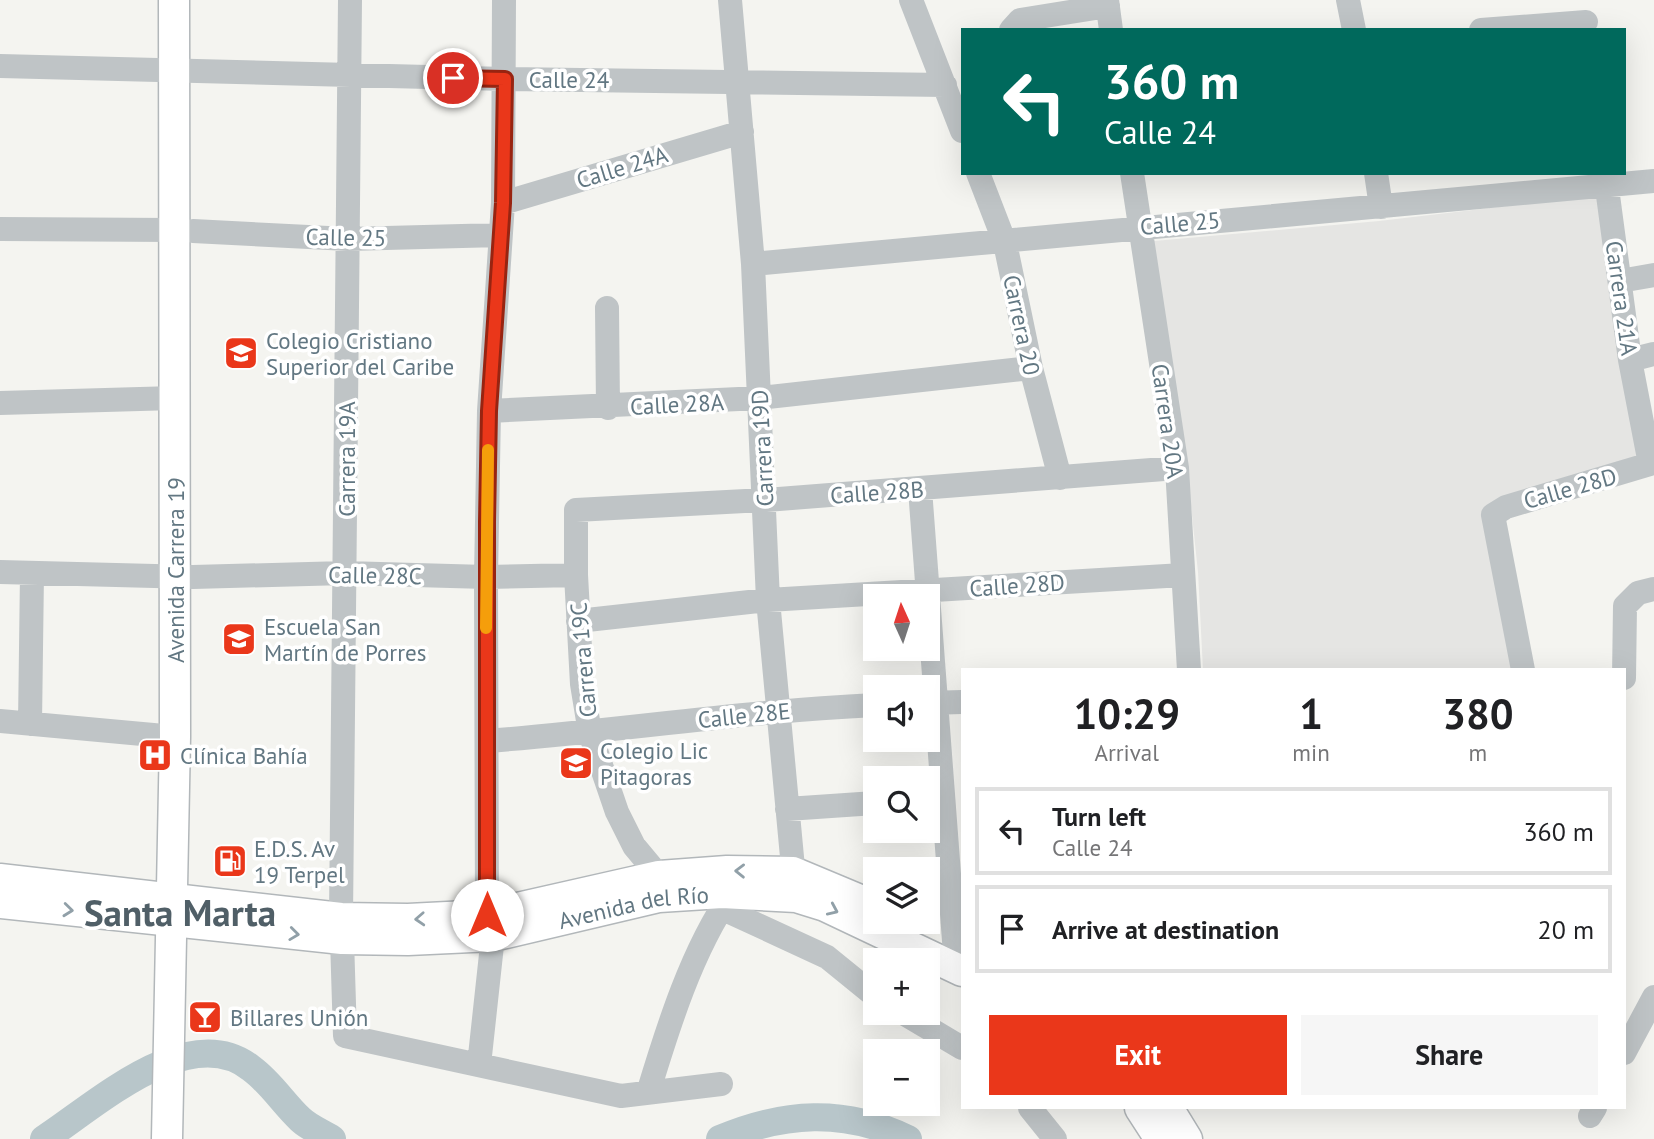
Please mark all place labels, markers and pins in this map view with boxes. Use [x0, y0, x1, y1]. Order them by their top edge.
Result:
pin [423, 48, 483, 108]
place label: Colegio Cristiano Superior del Caribe [266, 326, 454, 381]
school or university icon: Colegio Cristiano Superior del Caribe [222, 334, 260, 372]
place label: Escuela San Martín de Porres [264, 612, 426, 667]
school or university icon: Escuela San Martín de Porres [220, 620, 258, 658]
hospital icon: Clínica Bahía [136, 736, 174, 774]
place label: Colegio Lic Pitagoras [600, 736, 708, 791]
place label: Clínica Bahía [180, 741, 308, 770]
school or university icon: Colegio Lic Pitagoras [557, 744, 595, 782]
place label: E.D.S. Av 19 Terpel [254, 834, 345, 889]
fuel station icon: E.D.S. Av 19 Terpel [211, 842, 249, 880]
bar icon: Billares Unión [186, 998, 224, 1036]
place label: Billares Unión [230, 1003, 368, 1032]

